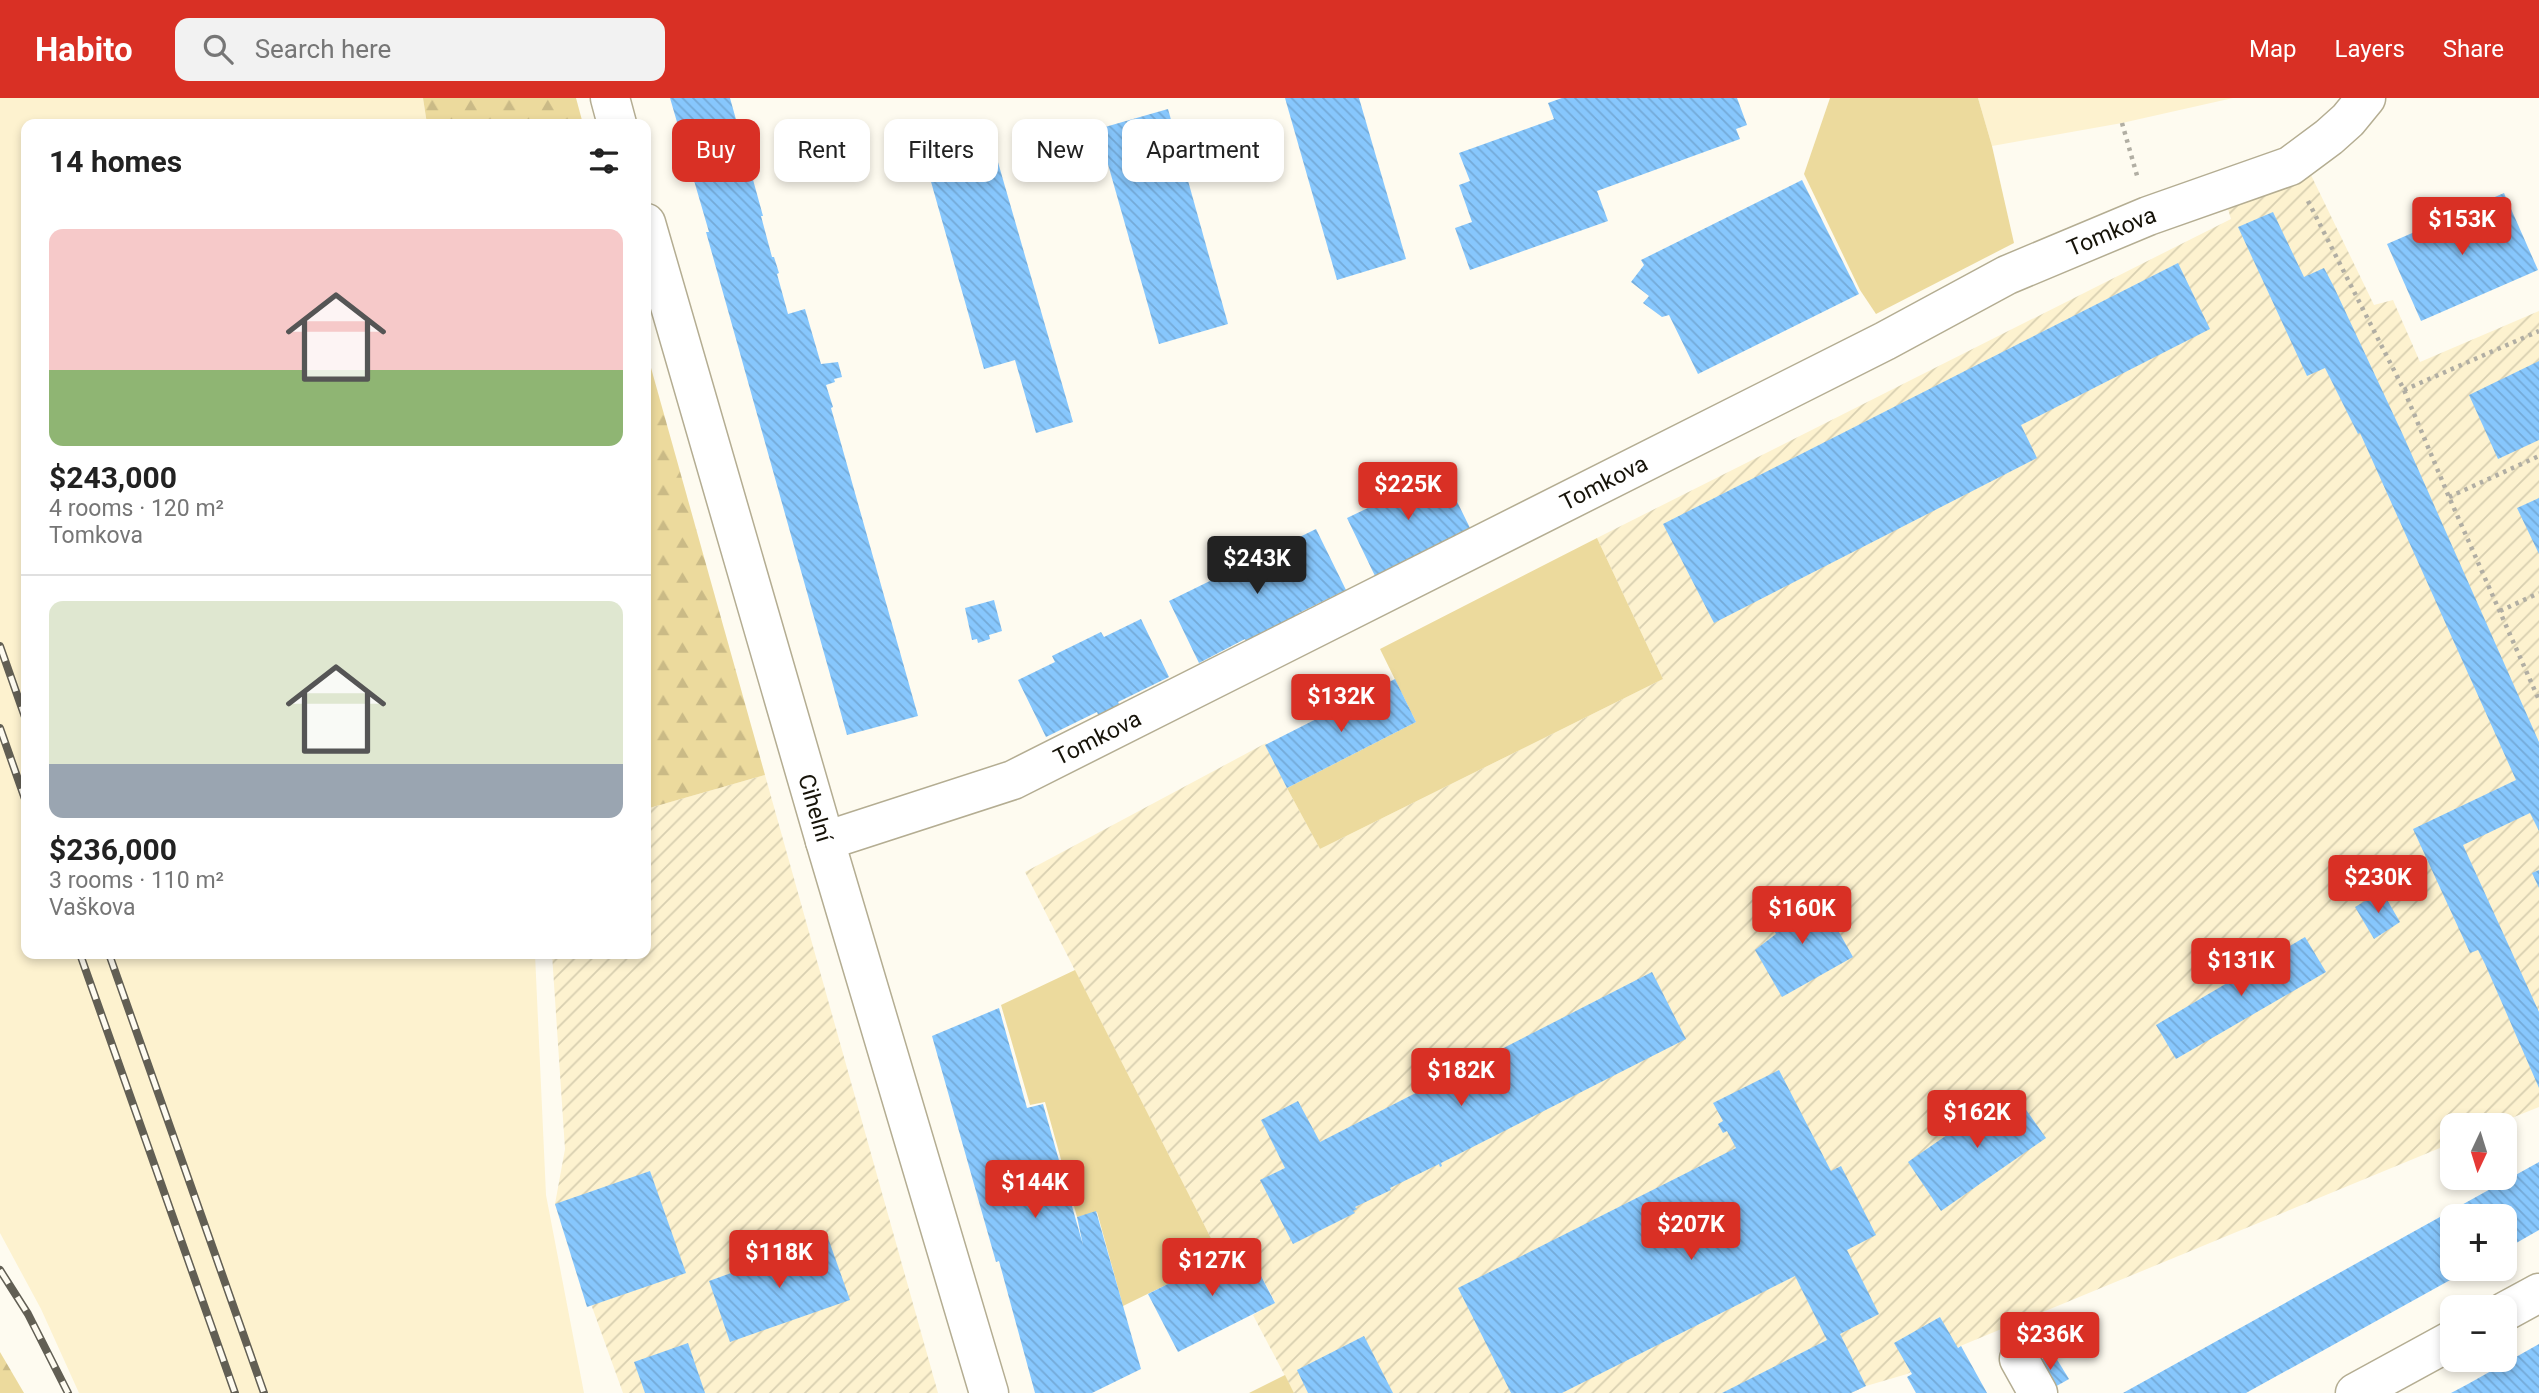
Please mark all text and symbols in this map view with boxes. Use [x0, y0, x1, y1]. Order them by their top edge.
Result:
search box [175, 18, 665, 81]
text: Habito [35, 30, 133, 69]
icon: search [199, 30, 237, 68]
text: Search here [255, 34, 391, 64]
text: Map [2249, 35, 2297, 63]
text: Layers [2335, 35, 2405, 63]
text: Share [2443, 35, 2504, 63]
chip: Buy [672, 119, 760, 182]
chip: Rent [774, 119, 870, 182]
chip: Filters [884, 119, 998, 182]
chip: New [1012, 119, 1108, 182]
chip: Apartment [1122, 119, 1284, 182]
icon: filters [585, 142, 623, 180]
text: 14 homes [49, 144, 182, 179]
pin: $153K [2413, 198, 2511, 257]
street label: Tomkova [2063, 201, 2160, 262]
text: $153K [2428, 206, 2496, 233]
icon: home [273, 274, 399, 400]
street label: Tomkova [1556, 449, 1652, 516]
text: $243,000 [49, 460, 177, 495]
pin: $225K [1359, 462, 1457, 522]
text: $225K [1374, 471, 1442, 498]
text: 4 rooms · 120 m² [49, 495, 224, 522]
text: Tomkova [49, 522, 143, 549]
pin: $243K [1208, 536, 1306, 596]
text: $243K [1223, 545, 1291, 572]
icon: home [273, 646, 399, 772]
pin: $132K [1292, 674, 1390, 734]
text: $132K [1307, 683, 1375, 710]
street label: Tomkova [1049, 704, 1145, 771]
street label: Cihelní [793, 771, 838, 846]
text: $236,000 [49, 832, 177, 867]
pin: $230K [2329, 856, 2427, 915]
text: $230K [2344, 864, 2412, 891]
text: 3 rooms · 110 m² [49, 867, 224, 894]
pin: $160K [1753, 886, 1851, 946]
text: Vaškova [49, 894, 136, 921]
text: $160K [1768, 895, 1836, 922]
pin: $131K [2192, 939, 2290, 998]
text: $131K [2207, 947, 2275, 974]
pin: $182K [1412, 1048, 1510, 1108]
text: $182K [1427, 1057, 1495, 1084]
pin: $162K [1928, 1090, 2026, 1150]
text: $162K [1943, 1099, 2011, 1126]
north arrow [2440, 1113, 2516, 1190]
map controls [2440, 1113, 2517, 1372]
pin: $144K [986, 1160, 1084, 1220]
text: $144K [1001, 1169, 1069, 1196]
pin: $207K [1642, 1202, 1740, 1262]
button: + [2440, 1204, 2517, 1281]
text: $207K [1657, 1211, 1725, 1238]
pin: $118K [730, 1230, 828, 1290]
pin: $127K [1163, 1238, 1261, 1298]
text: $118K [745, 1239, 813, 1266]
text: $127K [1178, 1247, 1246, 1274]
button: − [2440, 1295, 2517, 1372]
pin: $236K [2001, 1312, 2099, 1372]
text: $236K [2016, 1321, 2084, 1348]

